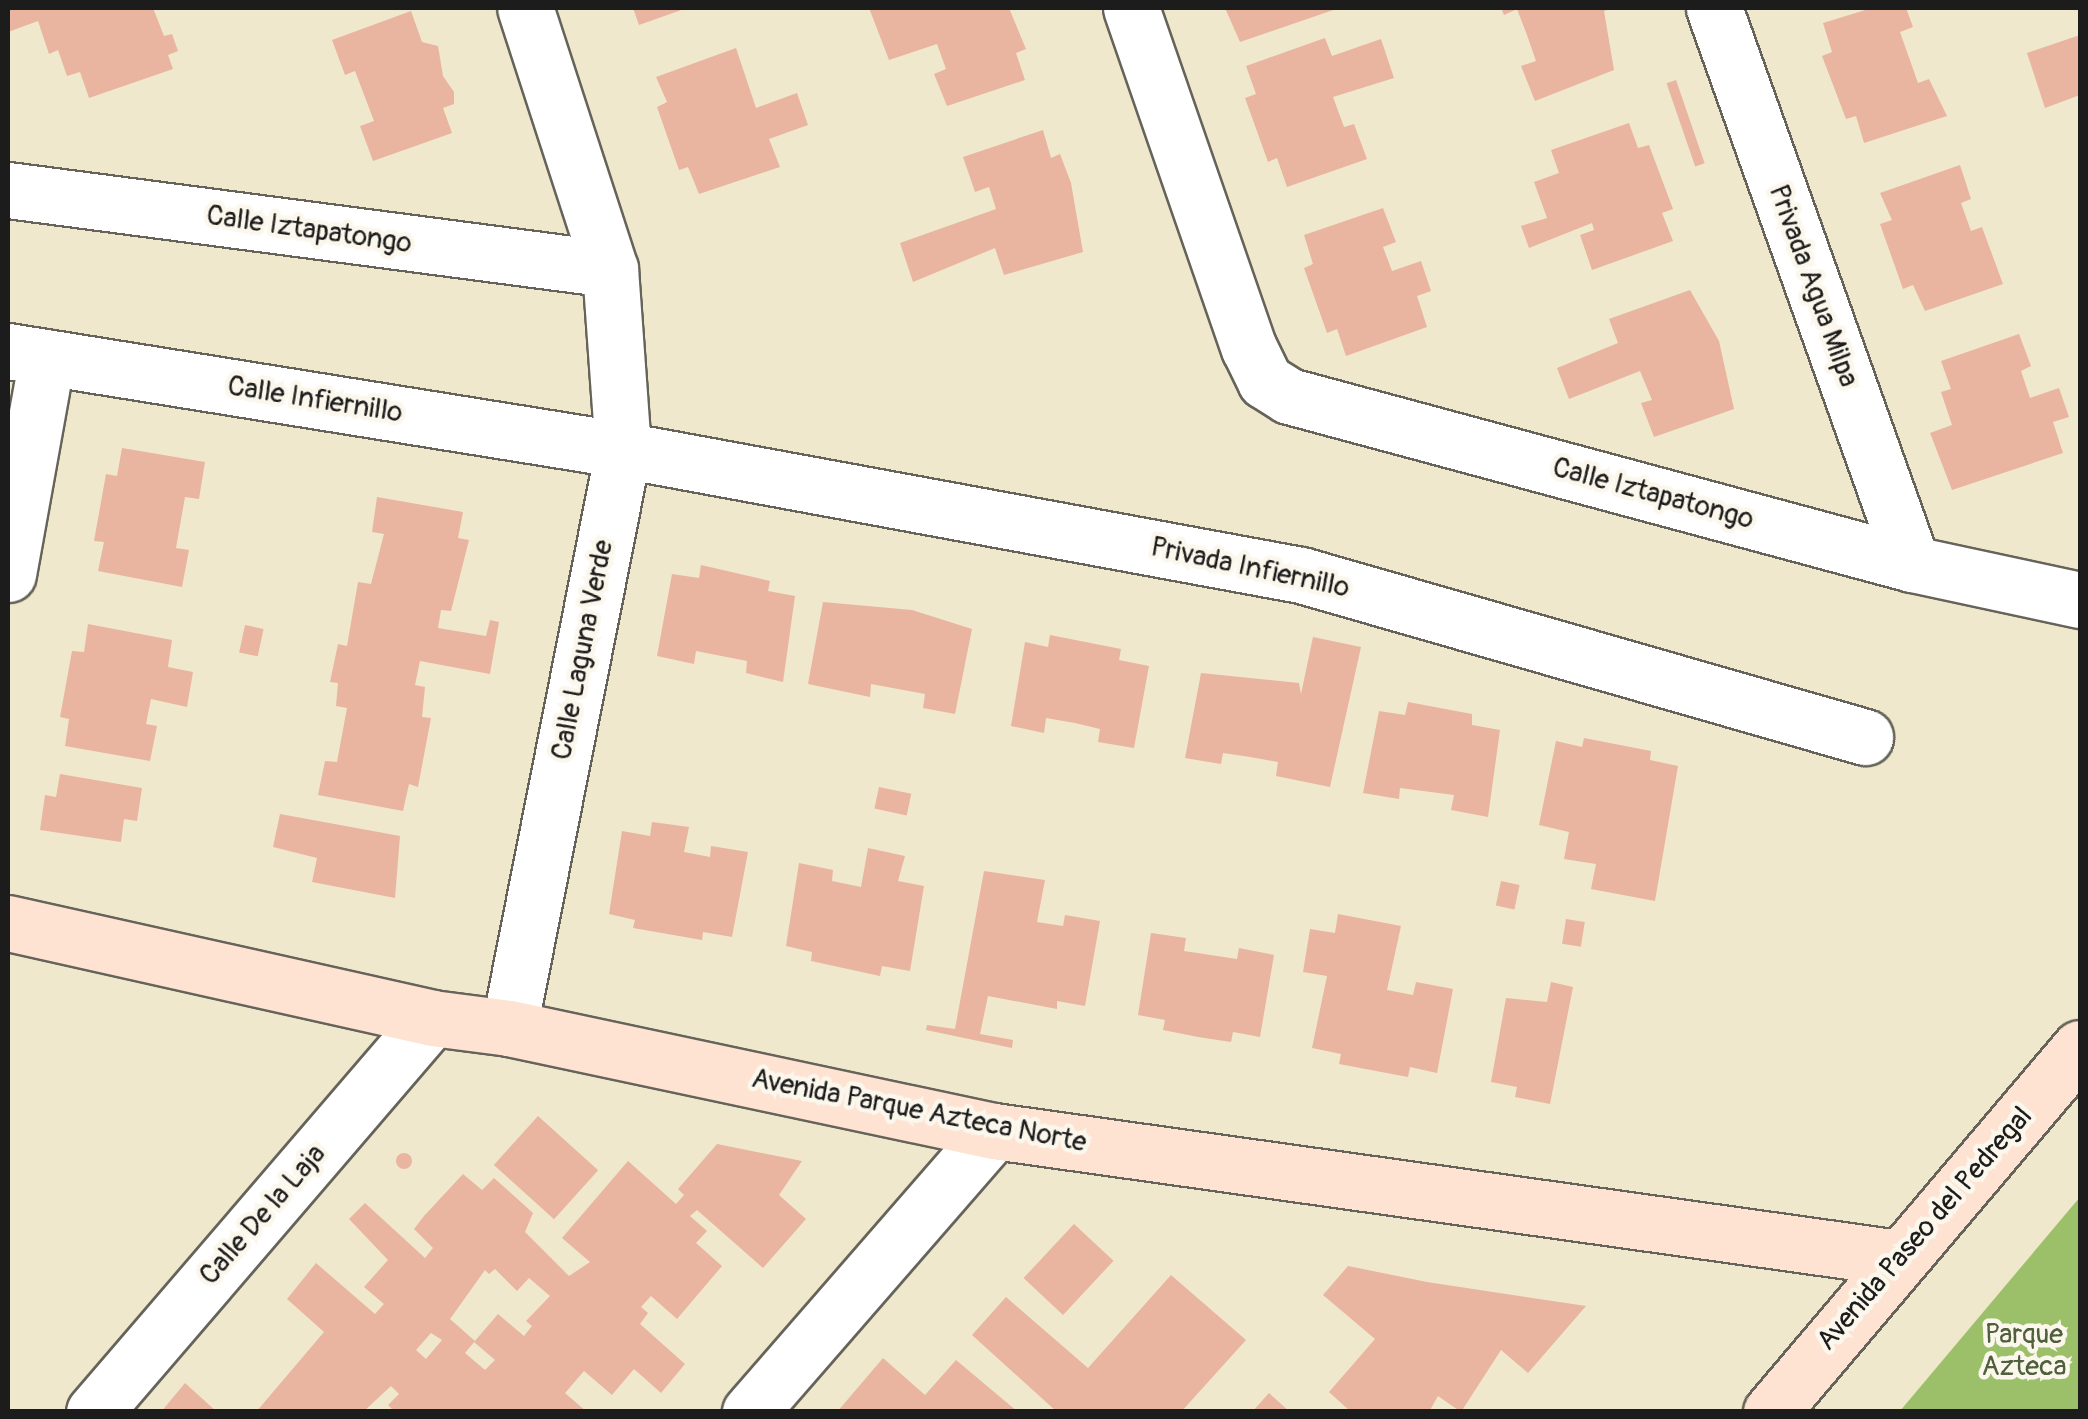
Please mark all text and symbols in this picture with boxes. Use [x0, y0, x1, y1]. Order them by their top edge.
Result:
street label: Privada Agua Milpa [1761, 180, 1865, 392]
street label: Calle Iztapatongo [204, 199, 414, 261]
street label: Calle Infiernillo [225, 370, 405, 430]
street label: Calle Iztapatongo [1549, 451, 1757, 537]
street label: Privada Infiernillo [1148, 531, 1352, 605]
street label: Calle Laguna Verde [545, 537, 621, 763]
street label: Avenida Parque Azteca Norte [749, 1062, 1089, 1160]
street label: Avenida Paseo del Pedregal [1810, 1101, 2040, 1357]
street label: Calle De la Laja [193, 1138, 333, 1292]
park label: Parque Azteca [1982, 1318, 2066, 1384]

